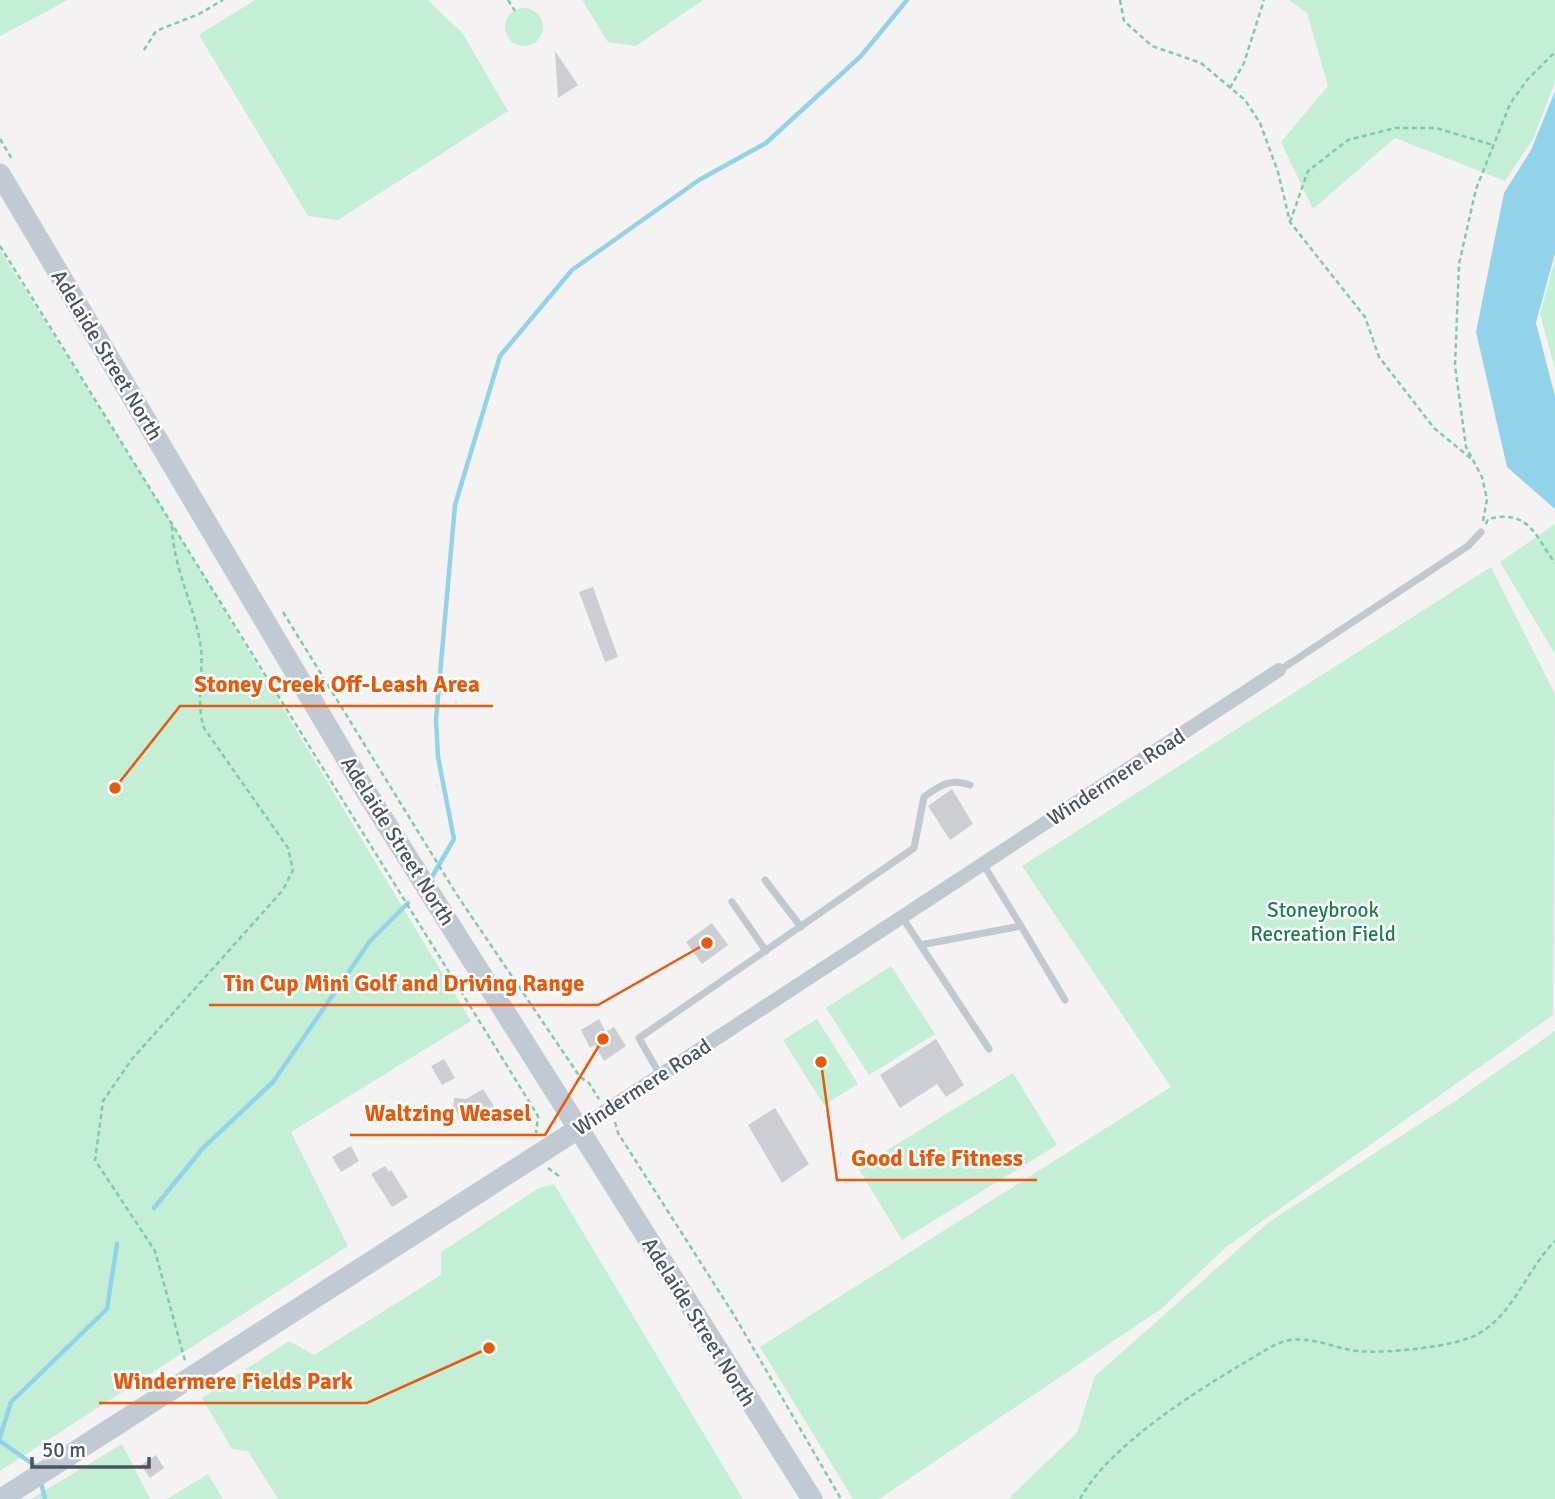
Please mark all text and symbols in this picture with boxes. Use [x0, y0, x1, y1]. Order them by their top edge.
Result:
street label: Adelaide Street North [46, 265, 168, 445]
callout: Stoney Creek Off-Leash Area [180, 662, 493, 706]
text: Stoney Creek Off-Leash Area [194, 670, 480, 699]
street label: Windermere Road [1042, 723, 1190, 831]
street label: Adelaide Street North [335, 752, 461, 930]
park label: Stoneybrook Recreation Field [1250, 897, 1396, 947]
callout: Tin Cup Mini Golf and Driving Range [209, 961, 598, 1005]
text: Tin Cup Mini Golf and Driving Range [224, 969, 584, 998]
street label: Windermere Road [568, 1033, 716, 1141]
callout: Waltzing Weasel [350, 1091, 545, 1135]
text: Waltzing Weasel [365, 1099, 531, 1128]
callout: Good Life Fitness [837, 1136, 1037, 1180]
text: Good Life Fitness [851, 1144, 1023, 1173]
street label: Adelaide Street North [636, 1233, 762, 1411]
callout: Windermere Fields Park [99, 1359, 367, 1403]
text: Windermere Fields Park [113, 1367, 353, 1396]
scale bar [32, 1426, 149, 1470]
text: 50 m [42, 1437, 86, 1463]

